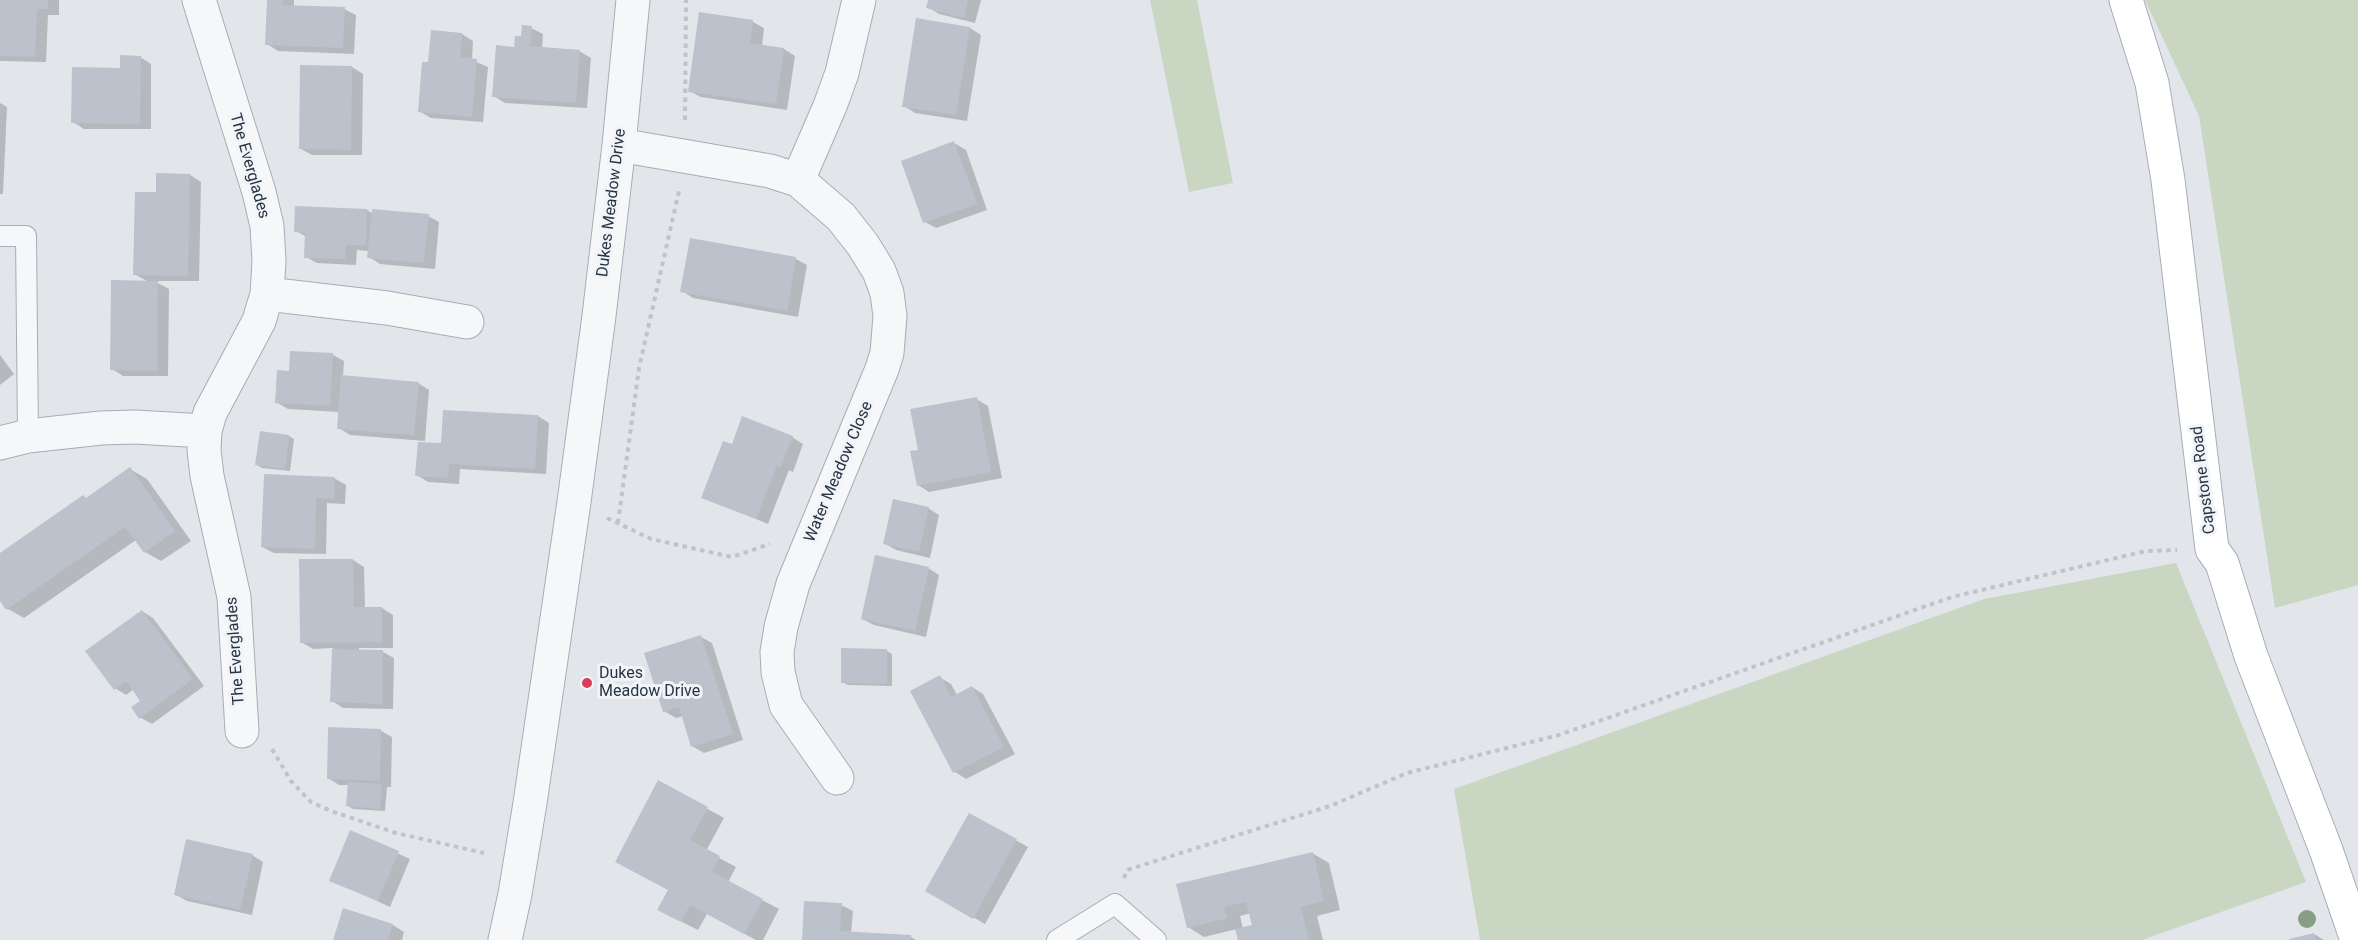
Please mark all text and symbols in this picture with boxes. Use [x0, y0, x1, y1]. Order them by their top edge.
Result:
street label: The Everglades [225, 111, 273, 221]
street label: Dukes Meadow Drive [593, 128, 631, 278]
street label: Water Meadow Close [801, 399, 877, 545]
street label: Capstone Road [2188, 425, 2220, 535]
street label: The Everglades [223, 596, 249, 706]
place label: Dukes Meadow Drive [599, 664, 700, 702]
marker: Dukes Meadow Drive [580, 676, 594, 690]

